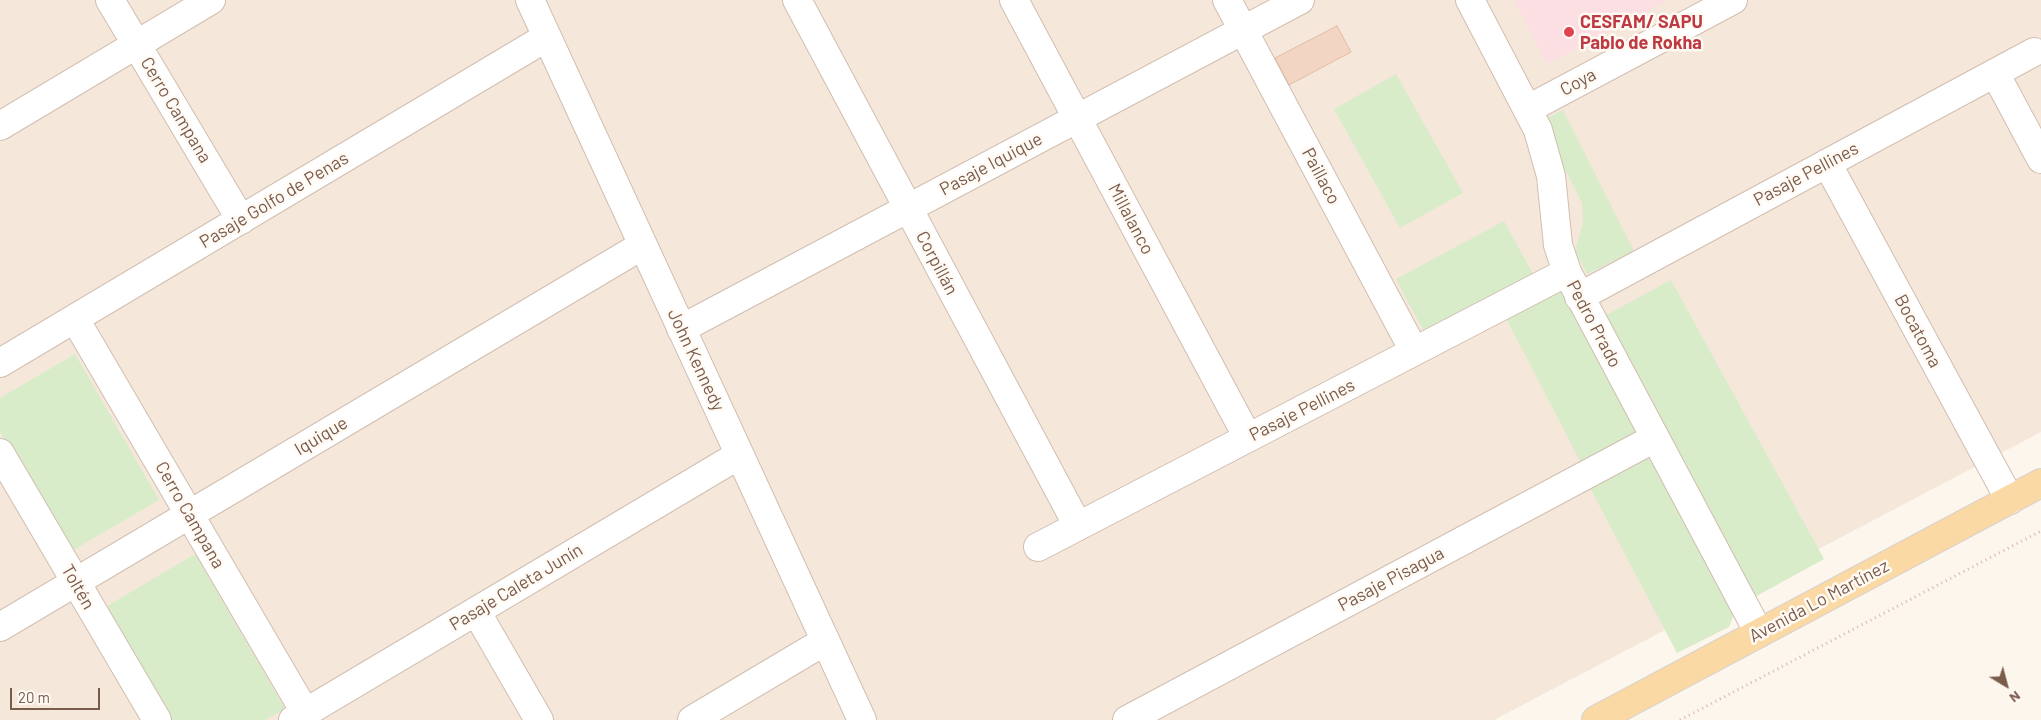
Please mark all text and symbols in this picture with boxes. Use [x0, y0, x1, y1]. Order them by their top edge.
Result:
place label: CESFAM/ SAPU Pablo de Rokha [1580, 11, 1703, 54]
marker: CESFAM/ SAPU Pablo de Rokha [1562, 25, 1576, 39]
street label: Cerro Campana [136, 53, 216, 167]
street label: Coya [1556, 64, 1600, 100]
street label: Pasaje Iquique [936, 128, 1046, 200]
street label: Pasaje Pellines [1750, 137, 1862, 211]
street label: Paillaco [1297, 144, 1345, 208]
street label: Pasaje Golfo de Penas [196, 147, 352, 253]
street label: Millalanco [1103, 180, 1159, 258]
street label: Corpillán [911, 227, 963, 299]
street label: Pedro Prado [1562, 277, 1626, 371]
street label: Bocatoma [1890, 291, 1946, 371]
street label: John Kennedy [663, 305, 729, 415]
street label: Pasaje Pellines [1246, 374, 1358, 446]
street label: Iquique [291, 412, 351, 460]
street label: Cerro Campana [151, 458, 229, 572]
street label: Pasaje Caleta Junín [446, 539, 586, 635]
street label: Pasaje Pisagua [1334, 542, 1448, 616]
street label: Avenida Lo Martínez [1745, 555, 1893, 647]
street label: Toltén [57, 561, 99, 613]
north arrow [1981, 660, 2031, 710]
scale bar [12, 678, 102, 710]
text: 20 m [18, 688, 50, 706]
text: N [2006, 688, 2024, 707]

